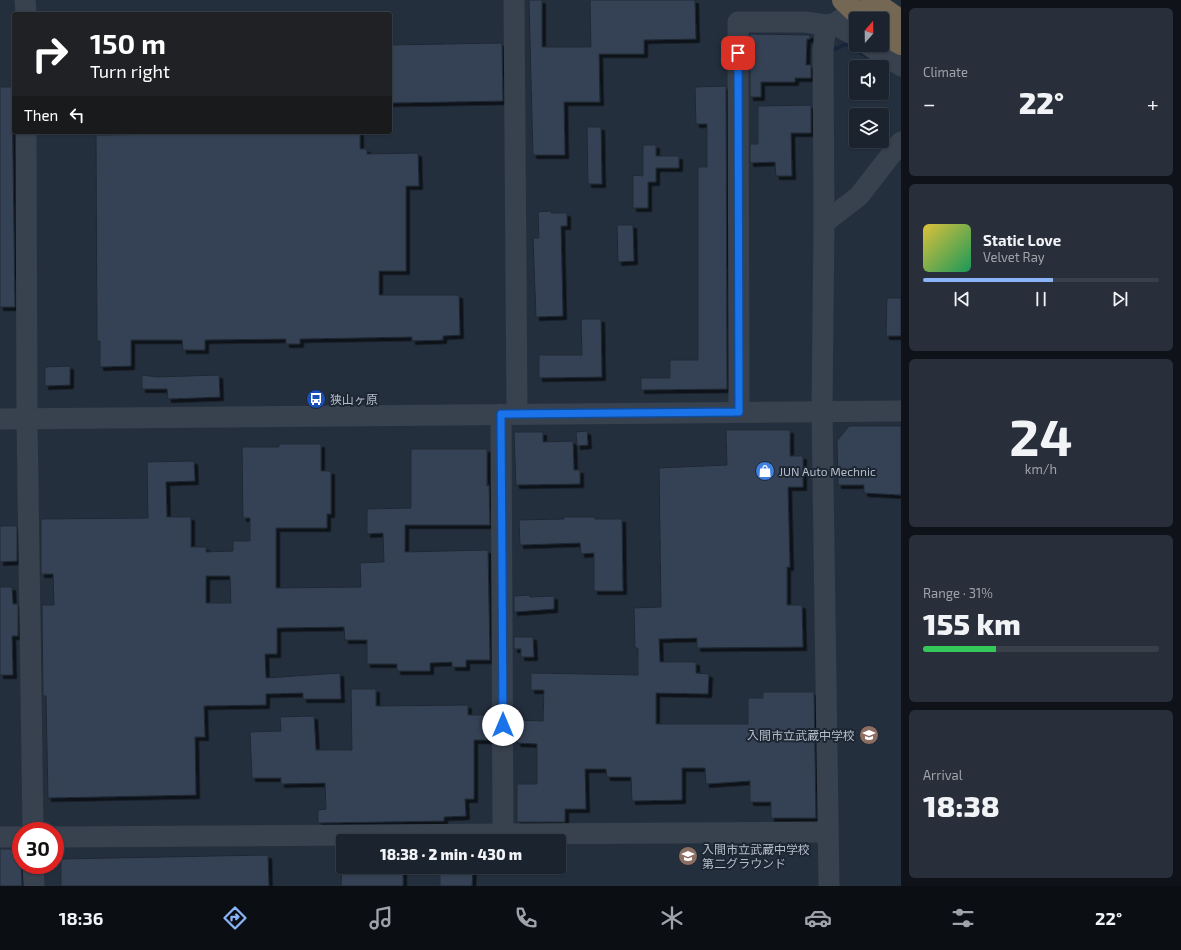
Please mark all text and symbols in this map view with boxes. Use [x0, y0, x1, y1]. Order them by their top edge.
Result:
north arrow [849, 12, 889, 52]
map controls [849, 12, 889, 148]
text: 150 m [90, 26, 166, 60]
icon: right [24, 28, 76, 80]
pin [721, 36, 755, 70]
icon: arrive [727, 42, 749, 64]
text: Turn right [90, 60, 170, 82]
button: sound [849, 60, 889, 100]
text: Climate [923, 64, 968, 80]
text: 22° [1019, 84, 1064, 120]
text: − [923, 90, 936, 116]
text: + [1147, 90, 1159, 116]
icon: left [66, 104, 88, 126]
text: Then [24, 106, 58, 124]
button: layers [849, 108, 889, 148]
text: Static Love [983, 231, 1061, 249]
text: Velvet Ray [983, 249, 1045, 265]
icon: previous [951, 288, 973, 310]
icon: pause [1030, 288, 1052, 310]
icon: next [1109, 288, 1131, 310]
bus stop icon: 狭山ヶ原 [305, 388, 327, 410]
place label: 狭山ヶ原 [330, 392, 378, 406]
text: 24 [1009, 404, 1073, 466]
shop icon: JUN Auto Mechnic [754, 460, 776, 482]
text: km/h [1025, 461, 1057, 477]
place label: JUN Auto Mechnic [779, 464, 876, 478]
text: Range · 31% [923, 585, 993, 601]
text: 155 km [923, 605, 1021, 641]
position arrow [482, 704, 524, 746]
school or university icon: 入間市立武蔵中学校 [858, 724, 880, 746]
place label: 入間市立武蔵中学校 [747, 728, 855, 742]
text: Arrival [923, 767, 963, 783]
text: 18:38 [923, 787, 1000, 823]
speed limit sign: 30 [12, 822, 64, 874]
place label: 入間市立武蔵中学校 第二グラウンド [702, 842, 810, 870]
text: 18:38 · 2 min · 430 m [380, 845, 522, 863]
school or university icon: 入間市立武蔵中学校 第二グラウンド [677, 845, 699, 867]
icon: directions [221, 904, 249, 932]
icon: music [367, 904, 395, 932]
icon: phone [512, 904, 540, 932]
icon: climate [658, 904, 686, 932]
icon: car [804, 904, 832, 932]
icon: filters [949, 904, 977, 932]
text: 18:36 [59, 907, 103, 929]
text: 22° [1095, 907, 1122, 929]

